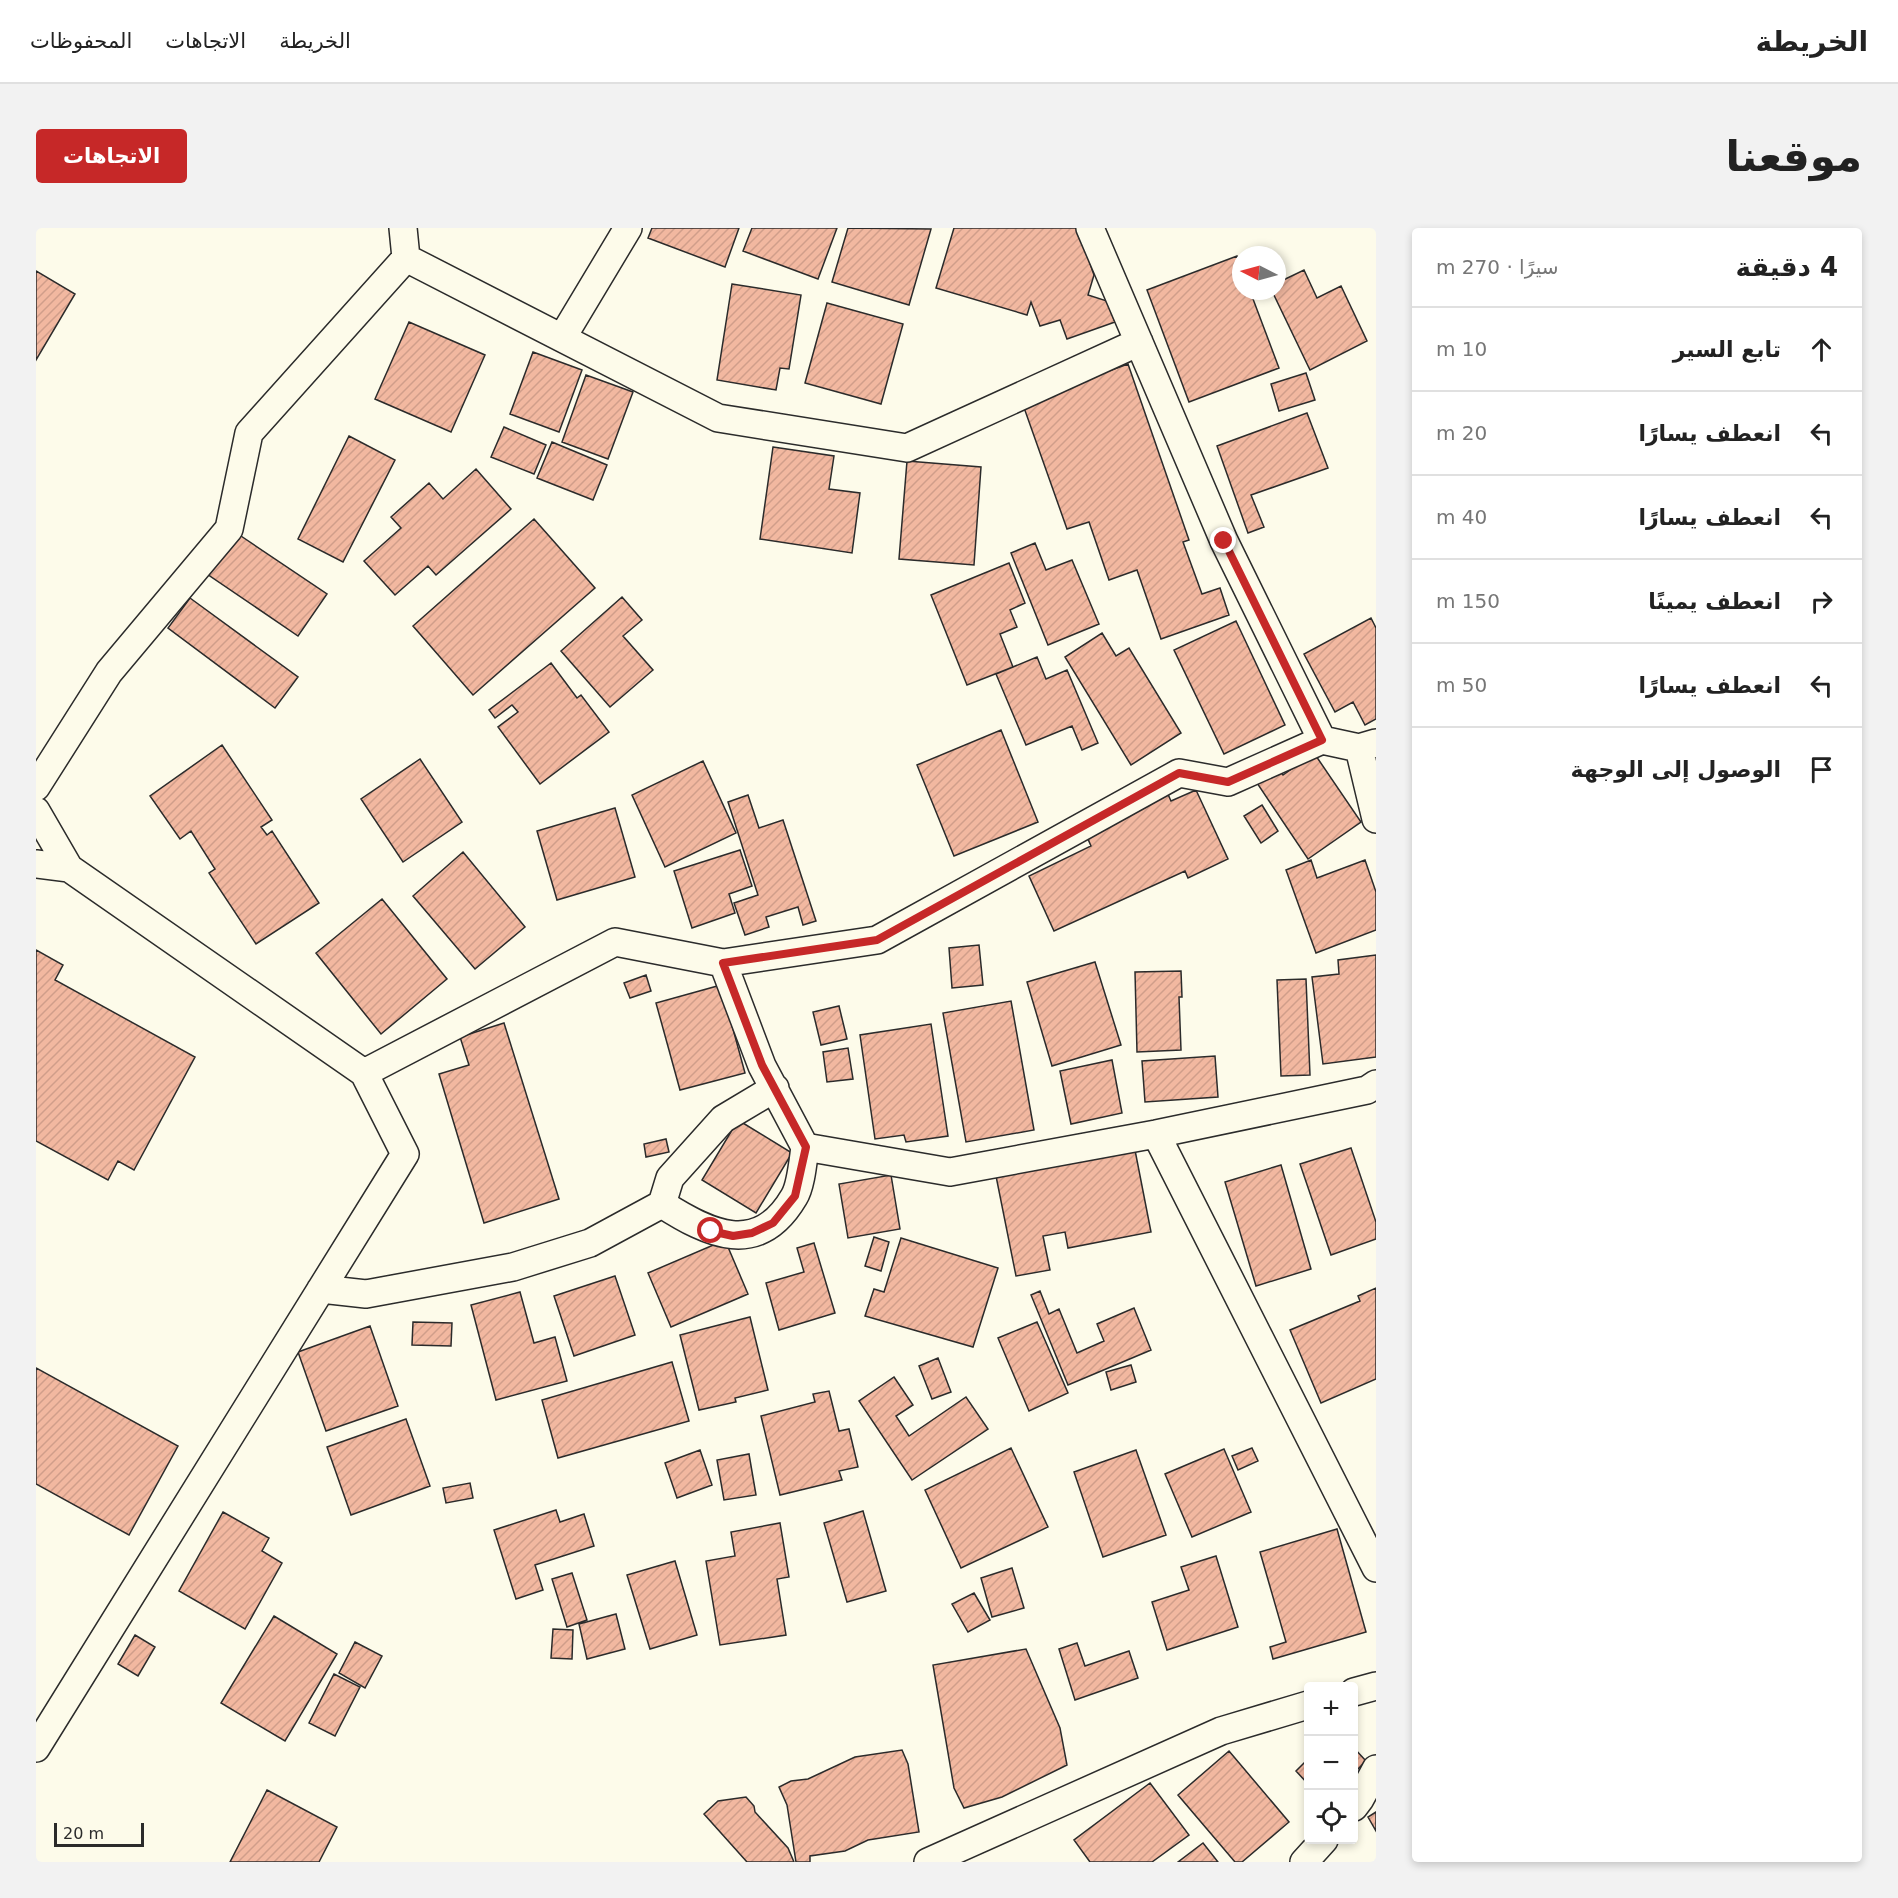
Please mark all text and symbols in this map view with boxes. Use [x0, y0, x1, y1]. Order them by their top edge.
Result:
text: الخريطة [1756, 25, 1868, 58]
text: المحفوظات [30, 29, 132, 53]
text: الاتجاهات [165, 29, 246, 53]
text: الخريطة [279, 29, 351, 53]
button: الاتجاهات [36, 129, 187, 183]
text: موقعنا [1726, 132, 1862, 181]
north arrow [1232, 246, 1286, 300]
text: 4 دقيقة [1735, 252, 1838, 282]
text: سيرًا · 270 m [1436, 255, 1559, 279]
icon: ahead [1805, 333, 1838, 366]
text: 10 m [1436, 337, 1487, 361]
text: تابع السير [1673, 337, 1781, 362]
icon: left [1805, 417, 1838, 450]
text: 20 m [1436, 421, 1487, 445]
text: انعطف يسارًا [1638, 421, 1781, 446]
icon: left [1805, 501, 1838, 534]
text: 40 m [1436, 505, 1487, 529]
text: انعطف يسارًا [1638, 505, 1781, 530]
route end [1210, 527, 1236, 553]
icon: right [1805, 585, 1838, 618]
text: 150 m [1436, 589, 1500, 613]
text: انعطف يمينًا [1648, 589, 1781, 614]
icon: left [1805, 669, 1838, 702]
text: 50 m [1436, 673, 1487, 697]
text: انعطف يسارًا [1638, 673, 1781, 698]
icon: arrive [1805, 753, 1838, 786]
text: الوصول إلى الوجهة [1571, 757, 1781, 782]
route start [697, 1217, 723, 1243]
map controls [1304, 1682, 1358, 1844]
button: + [1304, 1682, 1358, 1736]
button: − [1304, 1736, 1358, 1790]
button: locate [1304, 1790, 1358, 1844]
scale bar [54, 1820, 144, 1848]
text: 20 m [63, 1824, 104, 1843]

